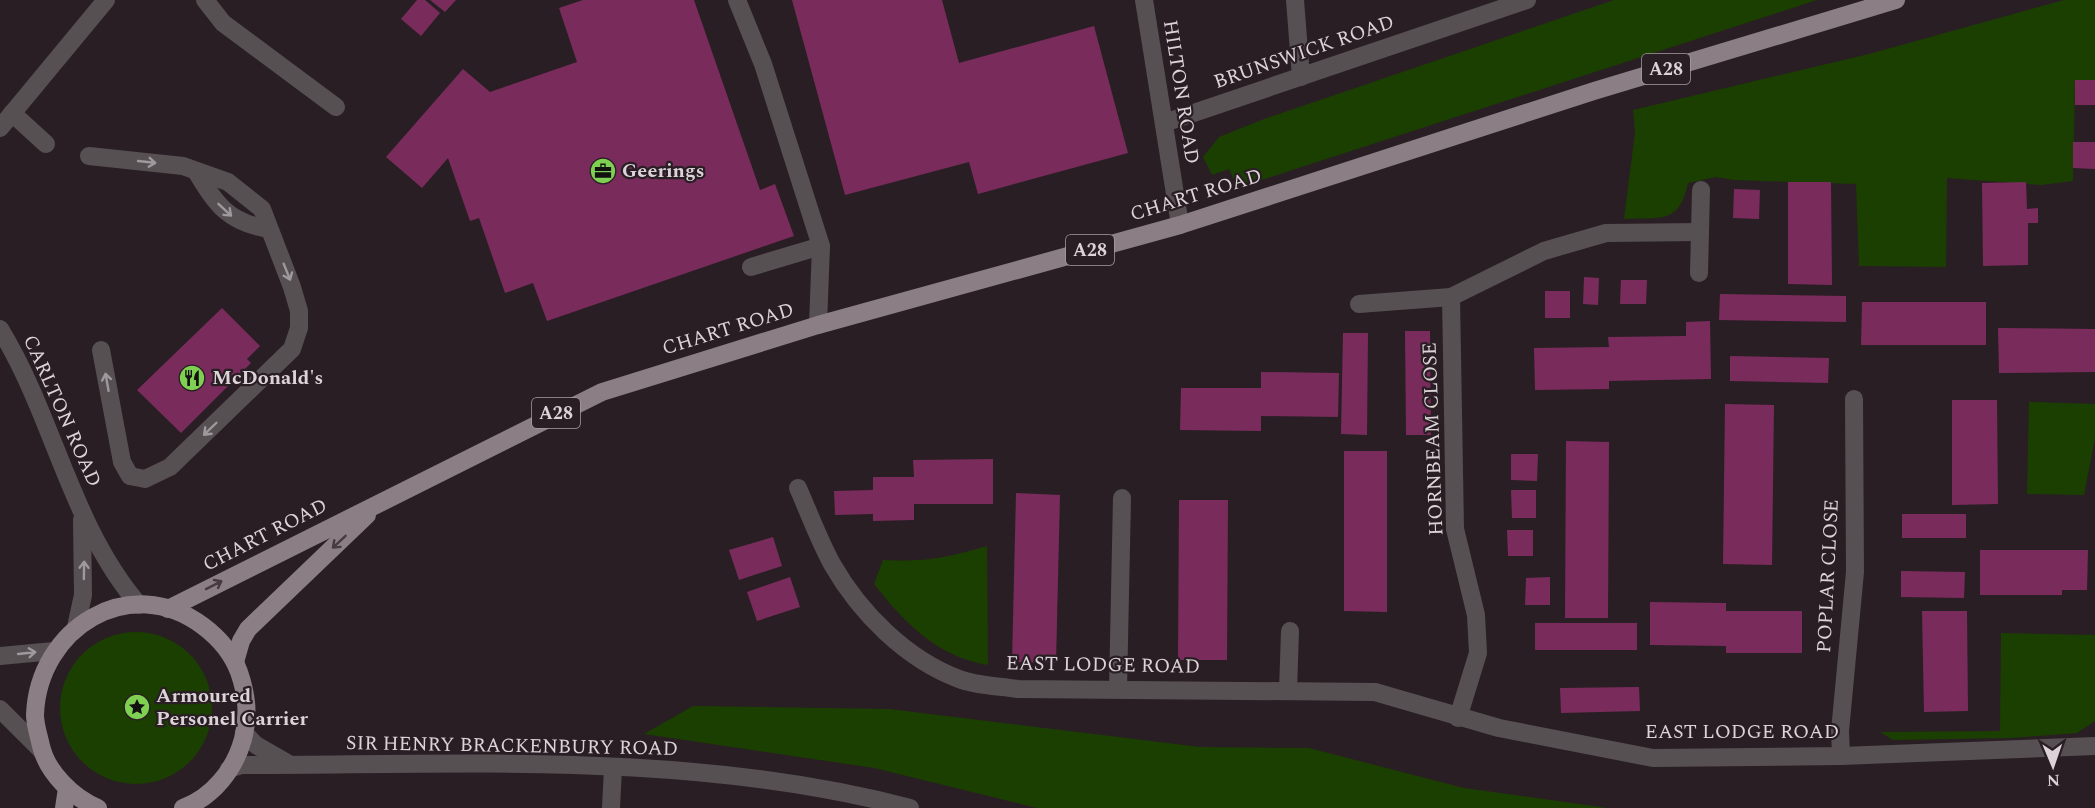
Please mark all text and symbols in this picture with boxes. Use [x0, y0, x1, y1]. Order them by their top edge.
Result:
street label: BRUNSWICK ROAD [1210, 7, 1398, 97]
street label: HILTON ROAD [1155, 18, 1207, 166]
road number: A28 [1642, 54, 1690, 84]
office icon: Geerings [588, 156, 618, 186]
place label: Geerings [622, 156, 704, 186]
one-way arrow [137, 157, 157, 168]
street label: CHART ROAD [1126, 161, 1266, 229]
one-way arrow [217, 203, 232, 217]
road number: A28 [1066, 235, 1114, 265]
one-way arrow [282, 263, 293, 281]
street label: CHART ROAD [658, 295, 798, 363]
street label: CARLTON ROAD [15, 330, 109, 492]
street label: HORNBEAM CLOSE [1415, 342, 1451, 536]
restaurant icon: McDonald's [177, 363, 207, 393]
place label: McDonald's [212, 363, 323, 393]
one-way arrow [102, 373, 113, 392]
road number: A28 [532, 398, 580, 428]
one-way arrow [202, 422, 217, 437]
street label: CHART ROAD [197, 491, 333, 579]
street label: POPLAR CLOSE [1809, 498, 1847, 654]
one-way arrow [332, 534, 347, 549]
one-way arrow [78, 561, 90, 581]
one-way arrow [205, 579, 223, 590]
one-way arrow [17, 647, 36, 658]
street label: EAST LODGE ROAD [1006, 648, 1200, 682]
place label: Armoured Personel Carrier [156, 681, 308, 734]
place icon: Armoured Personel Carrier [122, 692, 152, 722]
street label: EAST LODGE ROAD [1645, 717, 1839, 747]
street label: SIR HENRY BRACKENBURY ROAD [346, 728, 678, 764]
north arrow [2023, 736, 2083, 796]
text: N [2047, 768, 2060, 792]

